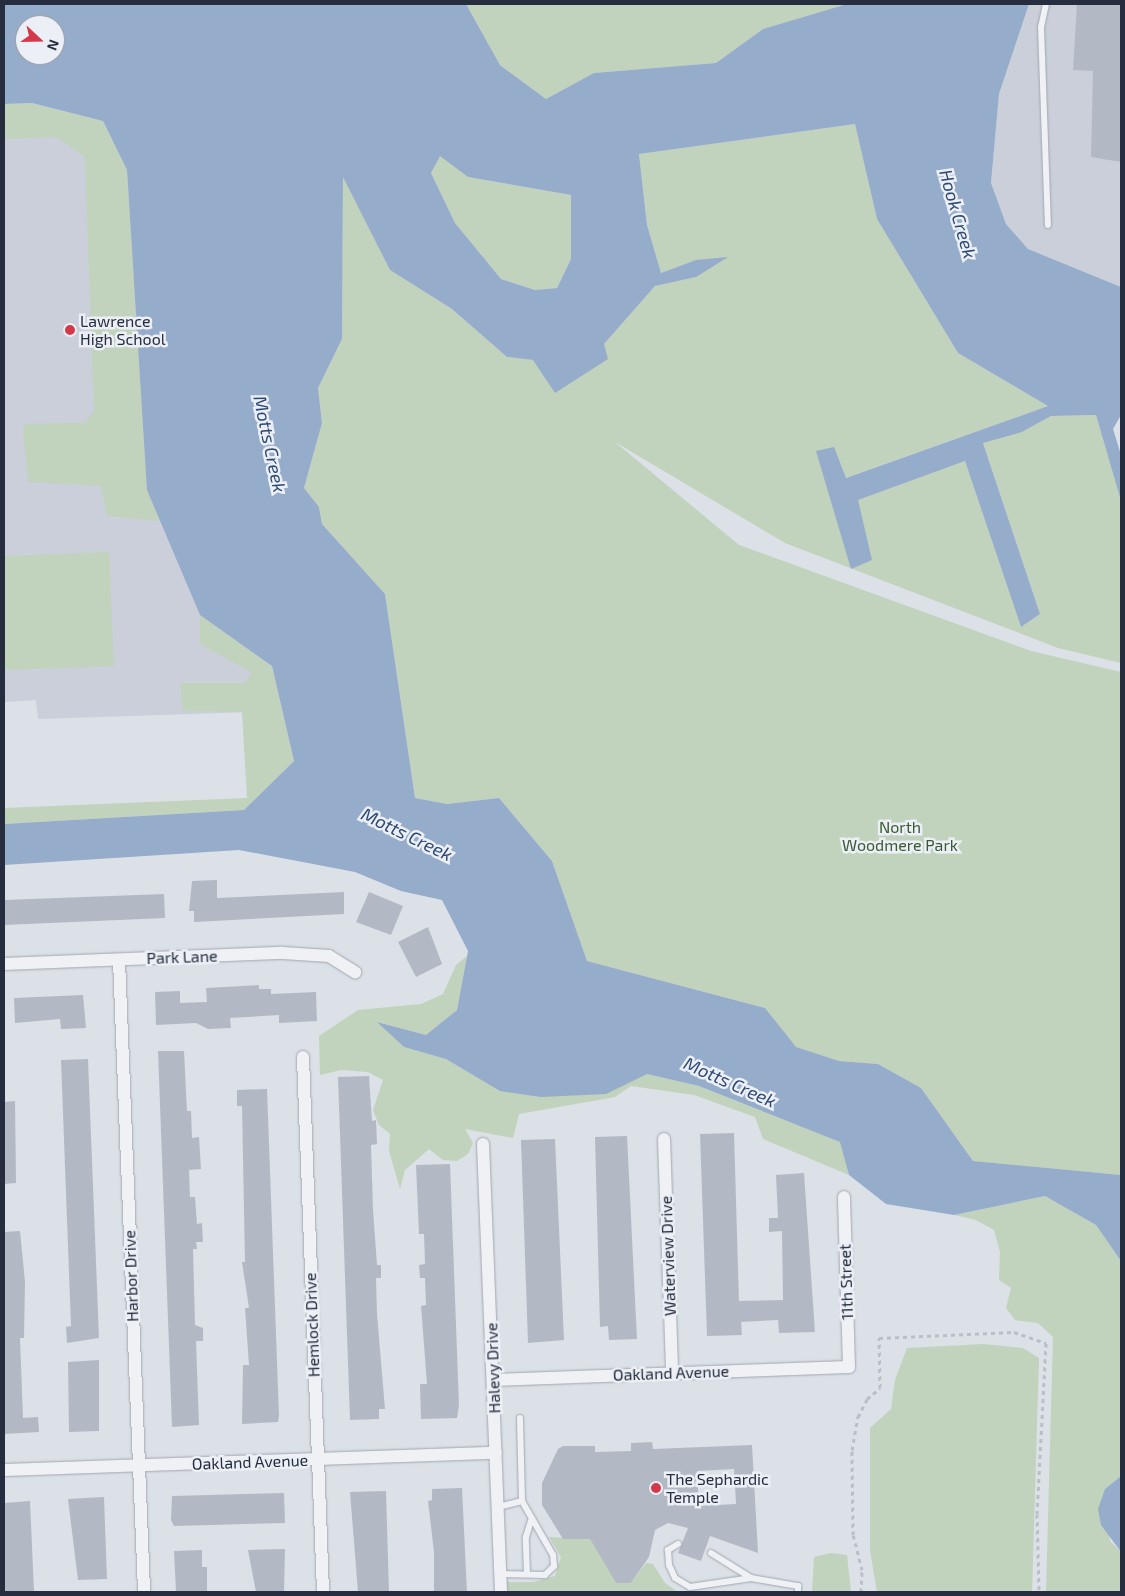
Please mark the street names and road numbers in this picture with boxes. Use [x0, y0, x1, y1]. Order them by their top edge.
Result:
street label: Park Lane [146, 946, 218, 968]
street label: Waterview Drive [656, 1195, 680, 1317]
street label: Harbor Drive [120, 1230, 142, 1322]
street label: 11th Street [835, 1244, 857, 1320]
street label: Hemlock Drive [301, 1272, 323, 1378]
street label: Halevy Drive [482, 1322, 504, 1414]
street label: Oakland Avenue [612, 1361, 730, 1385]
street label: Oakland Avenue [191, 1450, 309, 1474]

